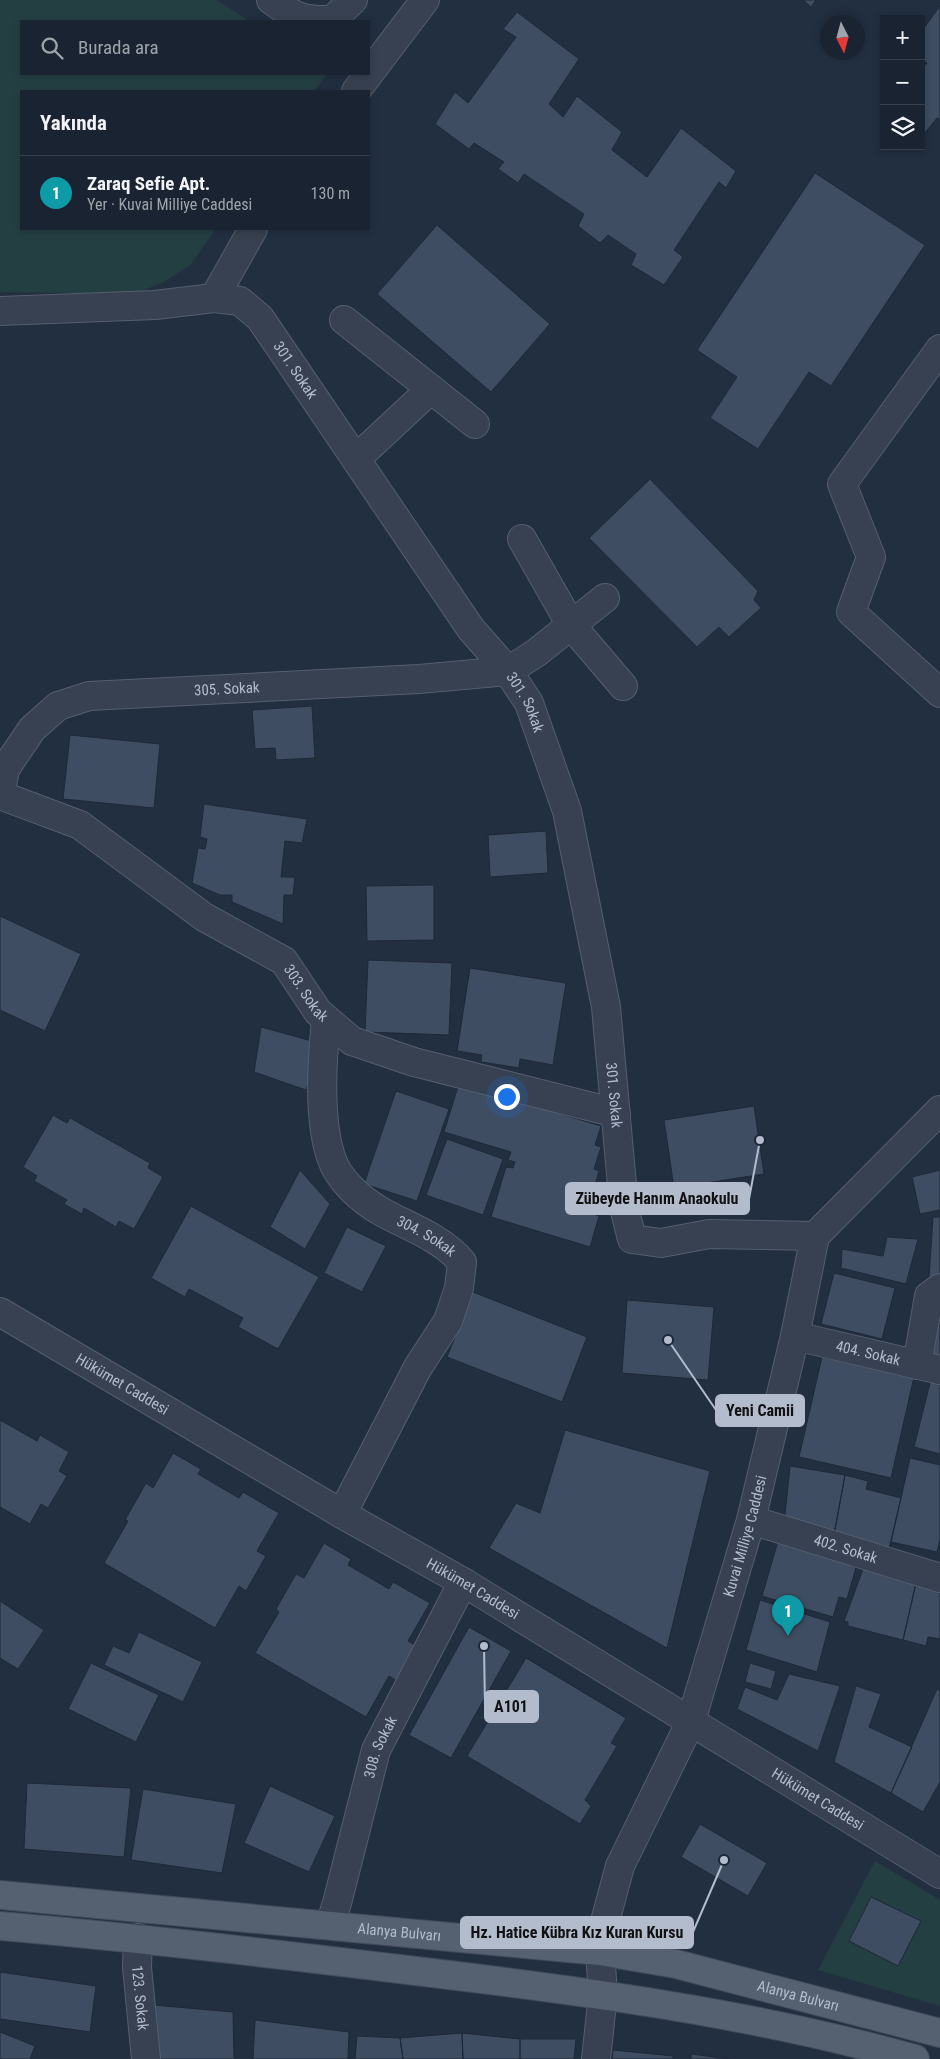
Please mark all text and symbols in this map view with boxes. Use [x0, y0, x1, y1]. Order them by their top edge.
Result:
north arrow [820, 15, 865, 60]
map controls [880, 15, 925, 150]
button: + [880, 15, 925, 60]
search box [20, 20, 370, 75]
icon: search [38, 34, 66, 62]
text: Burada ara [78, 36, 159, 59]
button: − [880, 60, 925, 105]
button: layers [880, 105, 925, 150]
text: Yakında [40, 111, 107, 135]
text: Zaraq Sefie Apt. [87, 172, 210, 195]
text: 1 [52, 184, 60, 203]
text: 130 m [311, 184, 350, 203]
text: Yer · Kuvai Milliye Caddesi [87, 195, 252, 214]
street label: 301. Sokak [270, 338, 321, 403]
street label: 301. Sokak [502, 669, 548, 735]
street label: 305. Sokak [194, 678, 260, 700]
street label: 303. Sokak [280, 961, 332, 1026]
street label: 301. Sokak [602, 1062, 626, 1129]
your location [494, 1084, 520, 1110]
callout: Zübeyde Hanım Anaokulu [566, 1183, 749, 1214]
text: Zübeyde Hanım Anaokulu [576, 1189, 739, 1208]
street label: 304. Sokak [394, 1212, 460, 1261]
street label: 404. Sokak [834, 1337, 902, 1369]
street label: Hükümet Caddesi [73, 1350, 172, 1419]
callout: Yeni Camii [716, 1395, 804, 1426]
text: Yeni Camii [726, 1401, 794, 1420]
street label: Kuvai Milliye Caddesi [720, 1474, 770, 1599]
street label: 402. Sokak [812, 1531, 880, 1567]
street label: Hükümet Caddesi [423, 1554, 523, 1623]
pin: 1 [772, 1595, 804, 1636]
callout: A101 [485, 1691, 538, 1722]
text: A101 [494, 1697, 528, 1716]
street label: 308. Sokak [360, 1713, 401, 1780]
street label: Hükümet Caddesi [768, 1764, 867, 1834]
callout: Hz. Hatice Kübra Kız Kuran Kursu [461, 1917, 693, 1948]
street label: Alanya Bulvarı [357, 1919, 442, 1945]
text: Hz. Hatice Kübra Kız Kuran Kursu [471, 1923, 684, 1942]
street label: 123. Sokak [128, 1964, 152, 2032]
street label: Alanya Bulvarı [755, 1977, 841, 2015]

